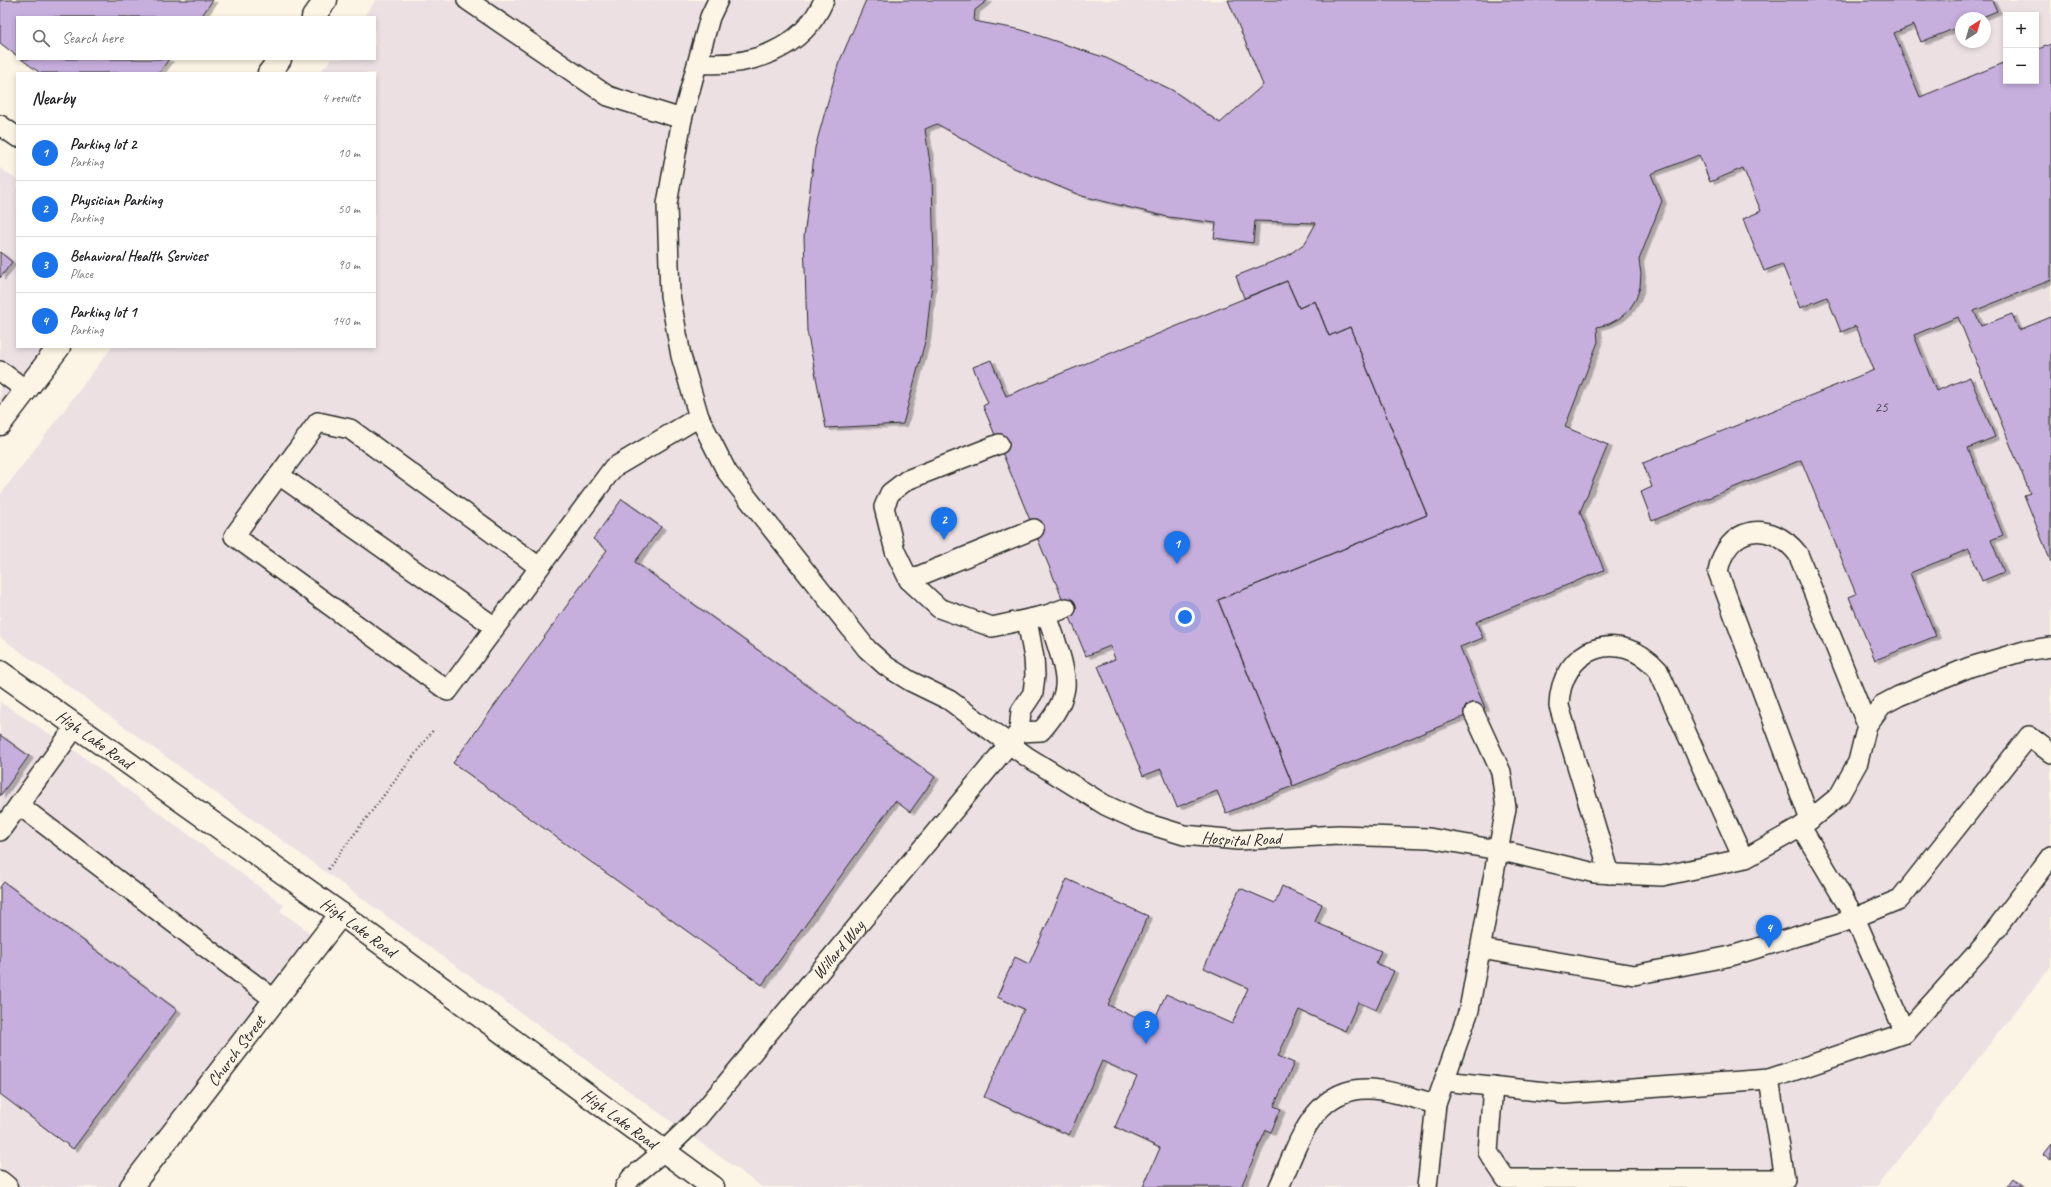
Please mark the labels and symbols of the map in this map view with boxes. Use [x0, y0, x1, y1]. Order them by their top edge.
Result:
north arrow [1955, 12, 1991, 48]
house number: 25 [1874, 398, 1889, 417]
pin: 2 [931, 507, 957, 540]
pin: 1 [1164, 531, 1190, 564]
your location [1175, 607, 1195, 627]
street label: High Lake Road [52, 705, 139, 775]
street label: Hospital Road [1201, 826, 1285, 851]
street label: High Lake Road [317, 892, 402, 963]
street label: Willard Way [807, 915, 869, 983]
pin: 4 [1756, 915, 1782, 948]
street label: Church Street [202, 1009, 271, 1090]
pin: 3 [1133, 1011, 1159, 1044]
street label: High Lake Road [578, 1084, 664, 1155]

